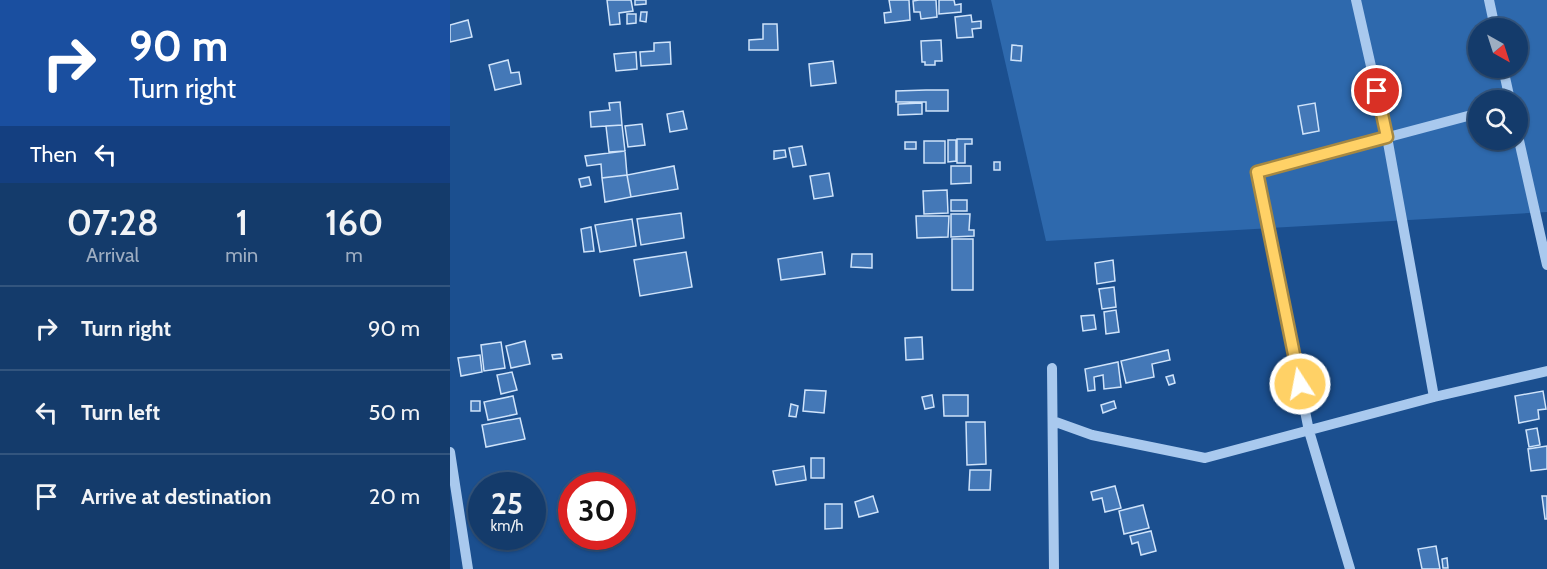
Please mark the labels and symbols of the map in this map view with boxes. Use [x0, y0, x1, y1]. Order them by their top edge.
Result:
north arrow [1468, 18, 1528, 78]
pin [1351, 65, 1402, 116]
position arrow [1268, 352, 1332, 416]
speed limit sign: 30 [558, 472, 636, 550]

